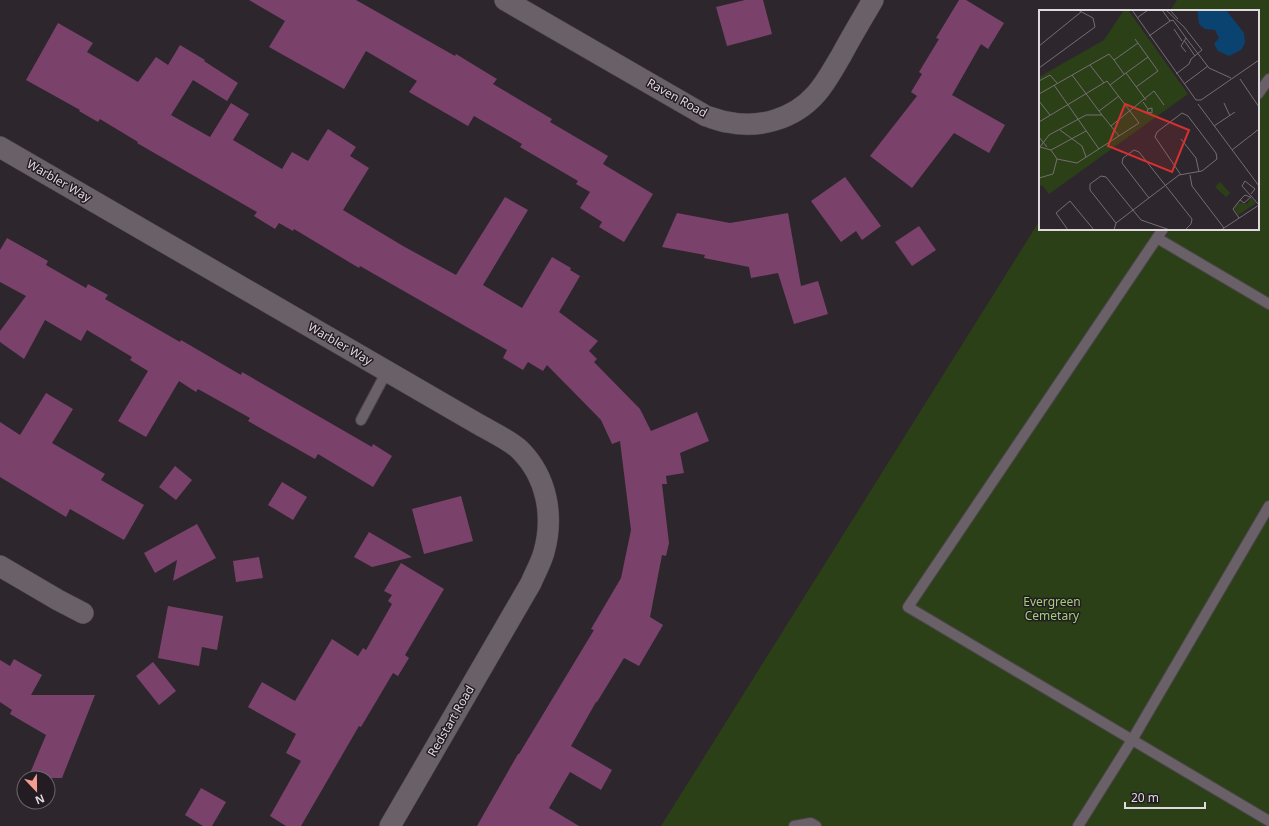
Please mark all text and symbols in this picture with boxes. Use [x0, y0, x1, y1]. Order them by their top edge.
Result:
inset map [1039, 10, 1259, 230]
street label: Raven Road [644, 74, 710, 121]
street label: Warbler Way [24, 155, 95, 206]
street label: Warbler Way [305, 318, 376, 369]
park label: Evergreen Cemetary [1023, 593, 1081, 624]
street label: Redstart Road [423, 682, 478, 759]
north arrow [16, 770, 56, 810]
scale bar [1125, 784, 1205, 810]
text: 20 m [1131, 789, 1159, 806]
text: N [33, 791, 47, 808]

